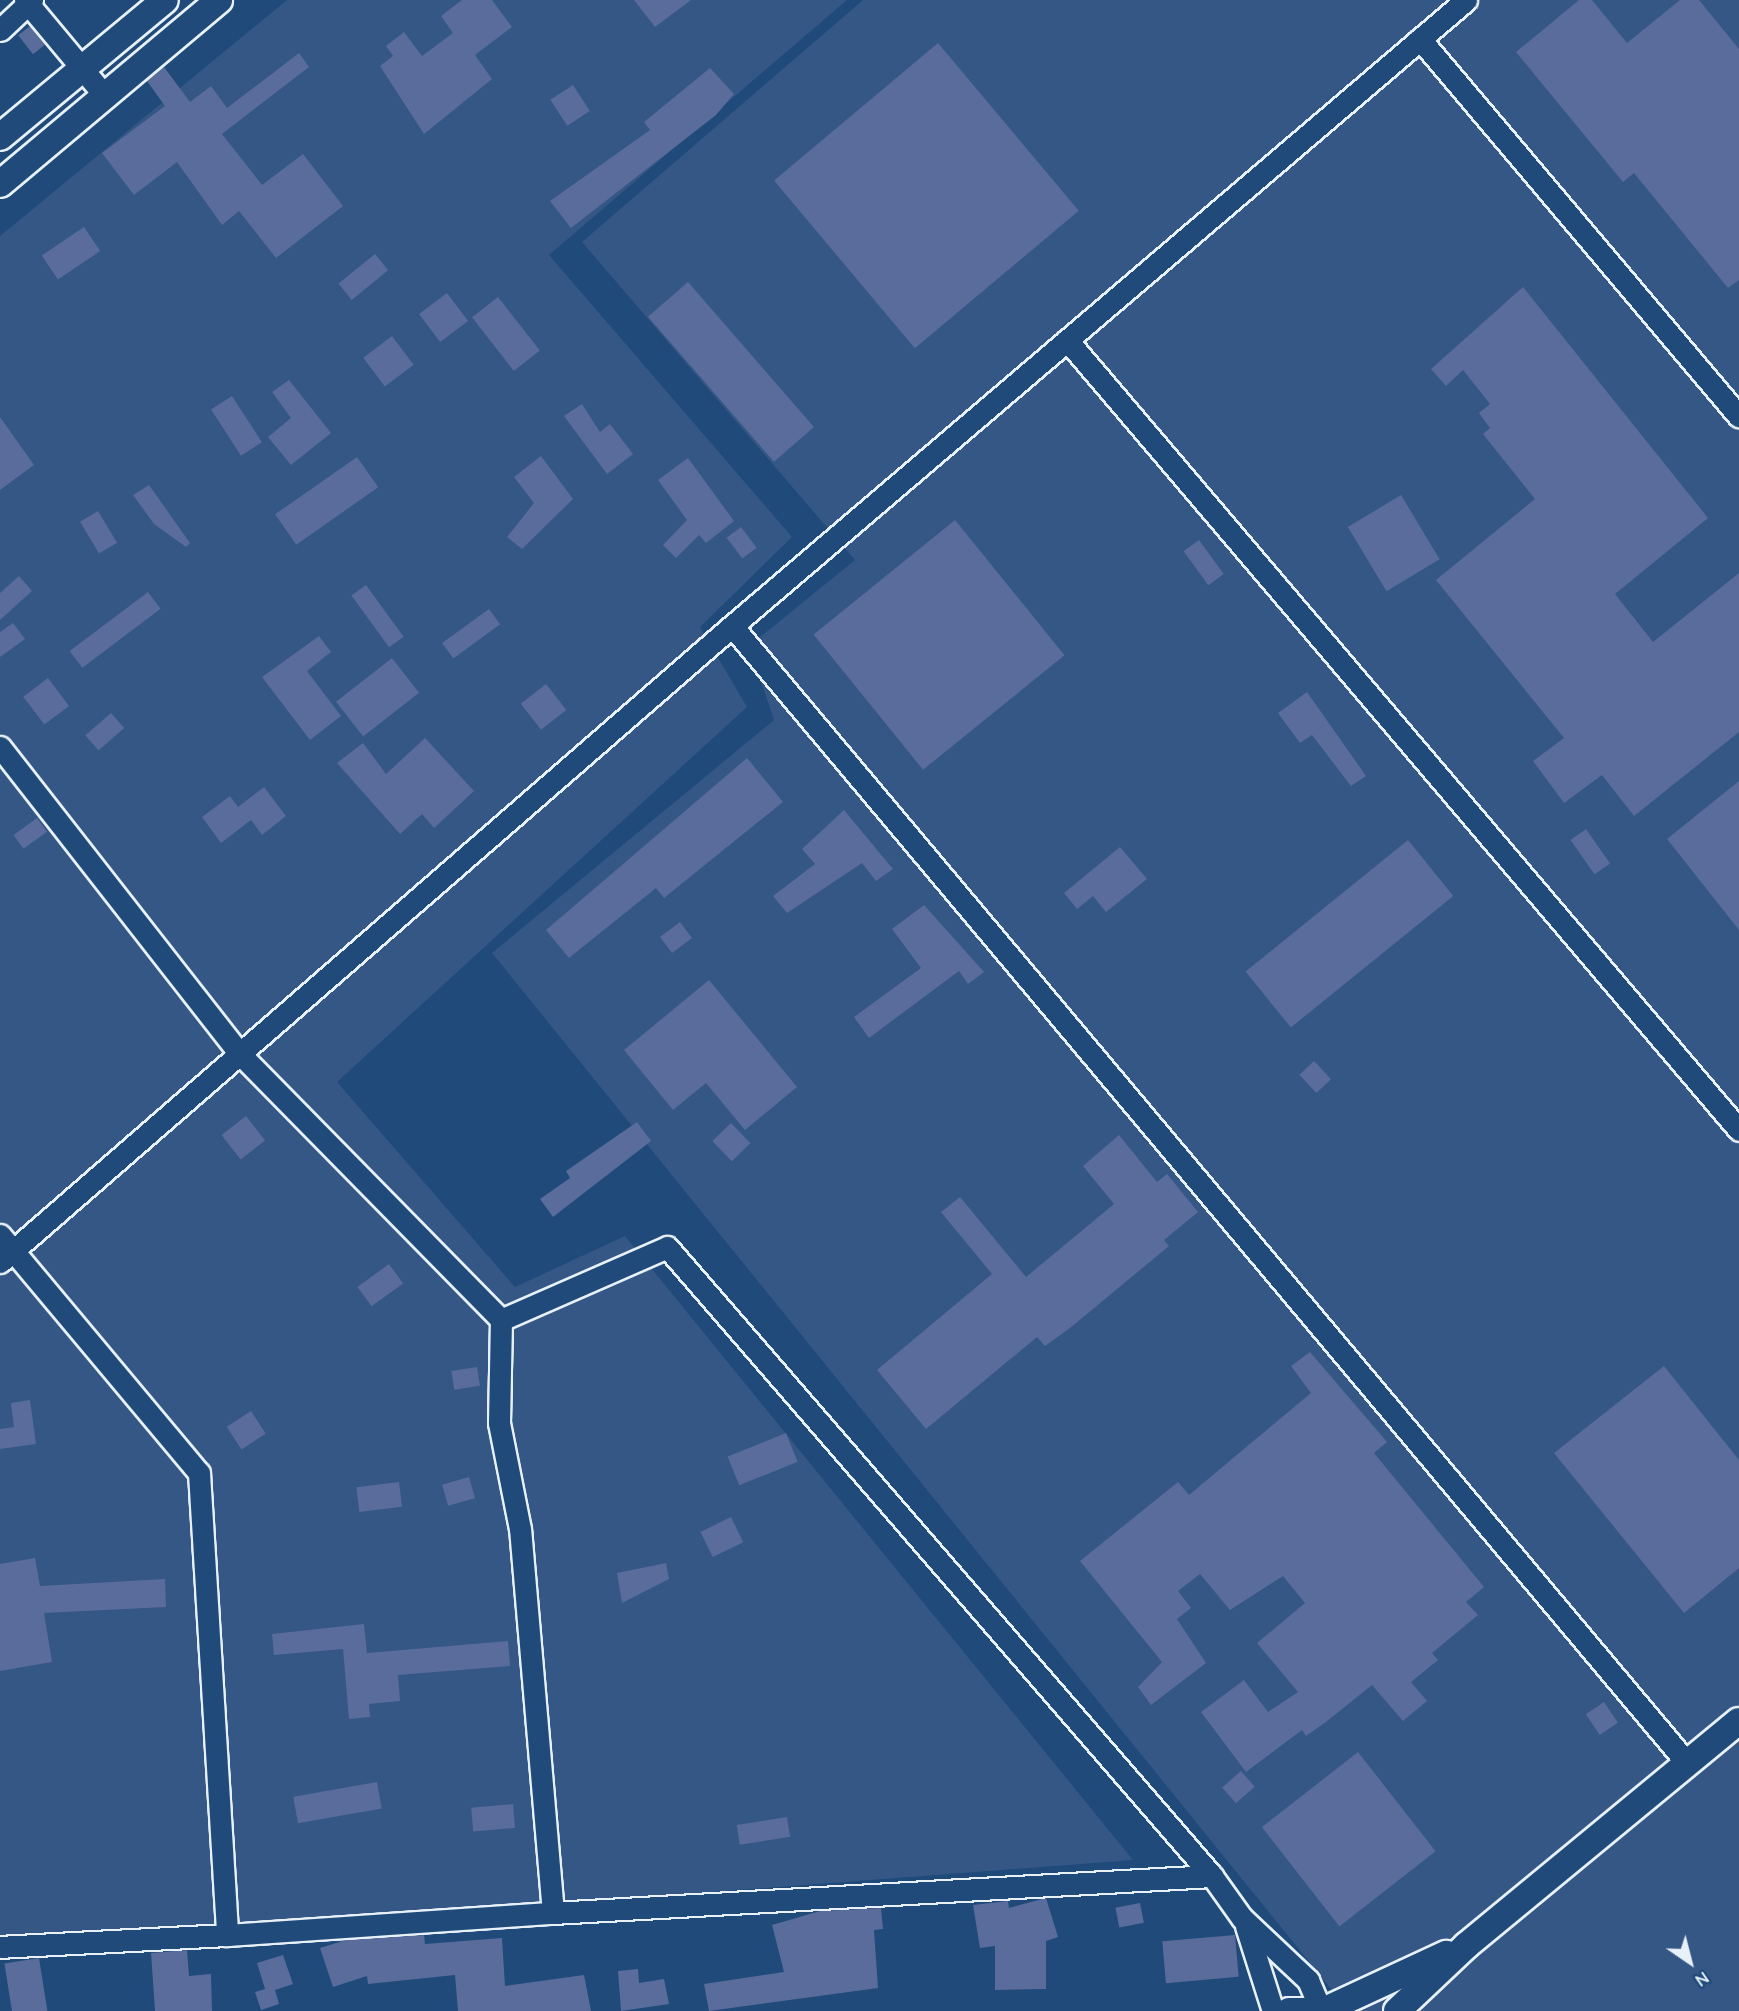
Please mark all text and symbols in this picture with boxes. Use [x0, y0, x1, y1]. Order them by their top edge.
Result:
north arrow [1655, 1927, 1725, 1997]
text: N [1691, 1967, 1713, 1992]

